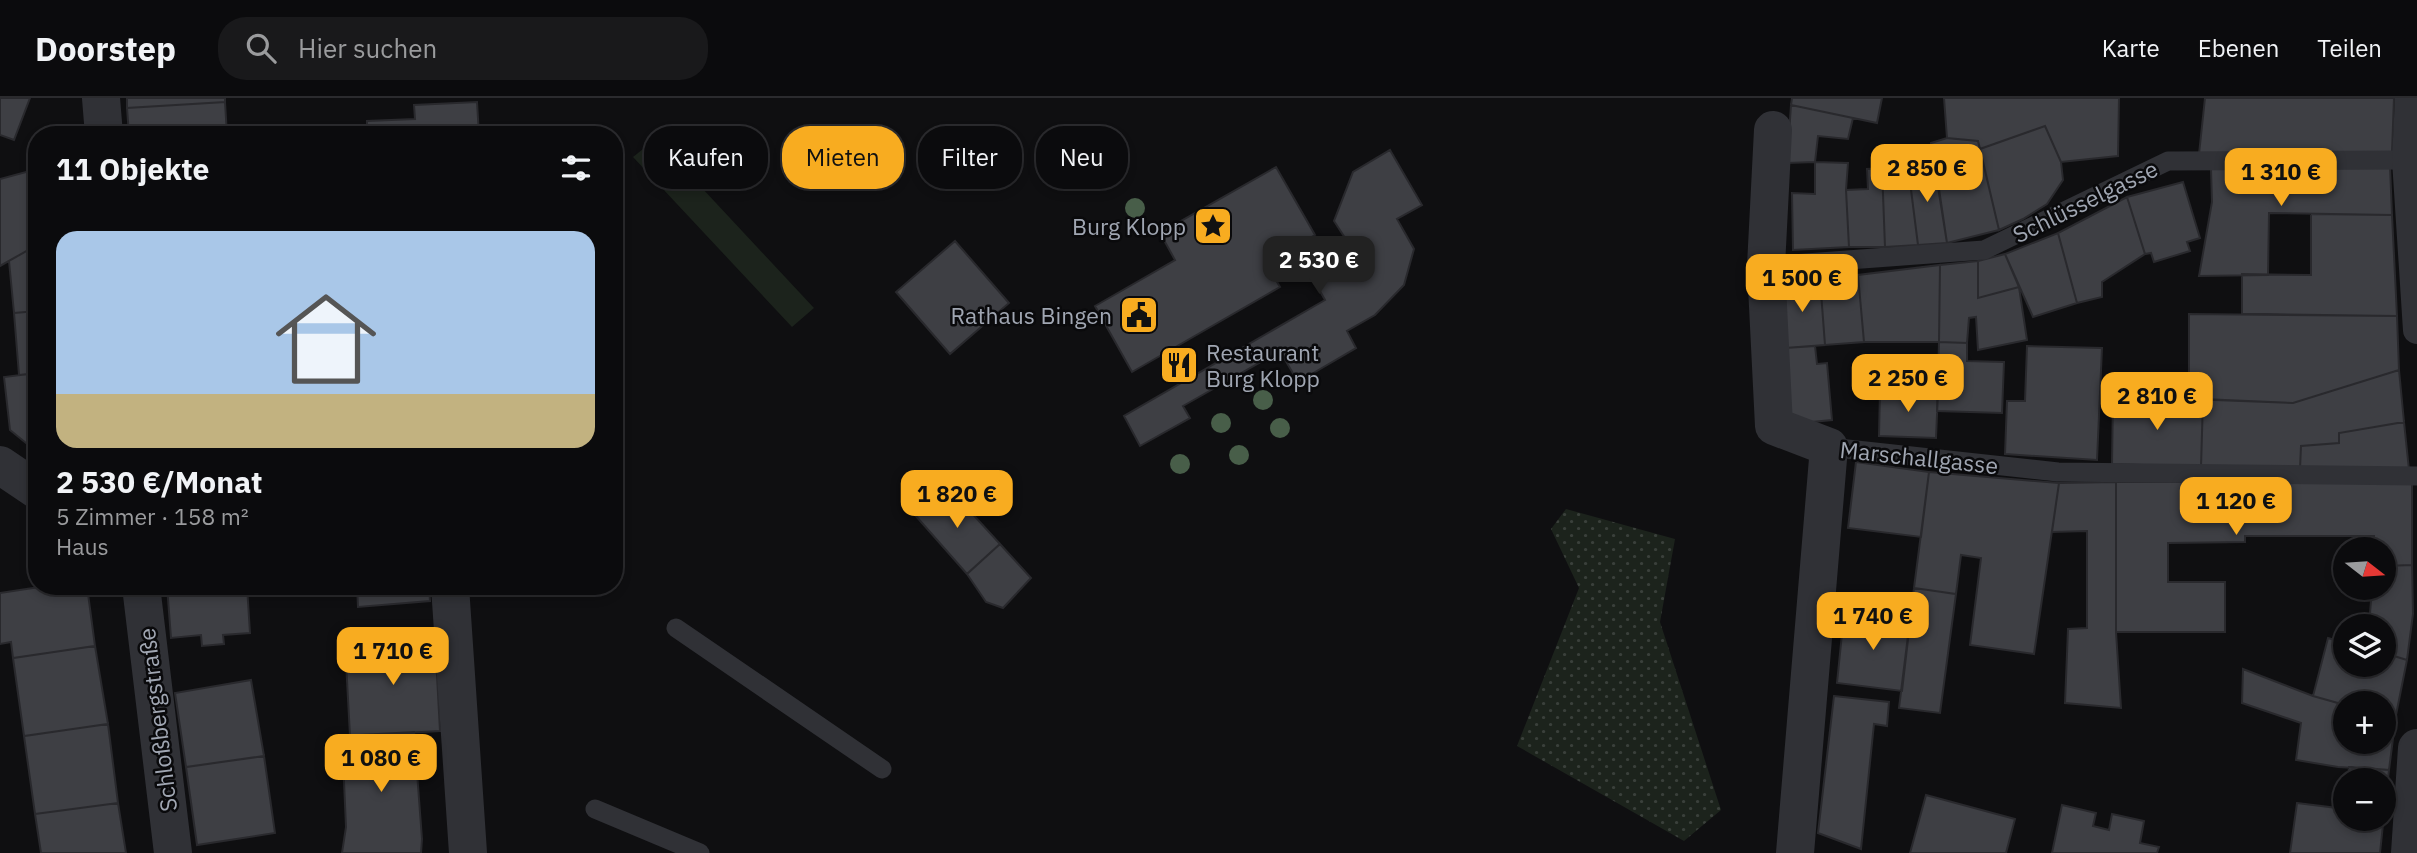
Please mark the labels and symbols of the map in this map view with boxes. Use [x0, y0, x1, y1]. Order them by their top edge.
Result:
pin: 2 850 € [1862, 144, 1992, 204]
pin: 1 310 € [2216, 148, 2346, 208]
street label: Schlüsselgasse [2008, 153, 2162, 249]
place icon: Burg Klopp [1192, 205, 1234, 247]
place label: Burg Klopp [1072, 211, 1186, 241]
pin: 2 530 € [1254, 236, 1384, 296]
pin: 1 500 € [1737, 254, 1867, 314]
public building icon: Rathaus Bingen [1118, 294, 1160, 336]
place label: Rathaus Bingen [951, 300, 1112, 330]
place label: Restaurant Burg Klopp [1206, 337, 1320, 393]
restaurant icon: Restaurant Burg Klopp [1158, 344, 1200, 386]
pin: 2 250 € [1843, 354, 1973, 414]
pin: 2 810 € [2092, 372, 2222, 432]
street label: Marschallgasse [1838, 434, 2000, 480]
pin: 1 820 € [892, 470, 1022, 530]
pin: 1 120 € [2171, 478, 2301, 537]
north arrow [2333, 537, 2396, 600]
pin: 1 740 € [1808, 592, 1938, 652]
street label: Schloßbergstraße [131, 626, 183, 814]
pin: 1 710 € [328, 628, 458, 687]
pin: 1 080 € [316, 734, 446, 794]

